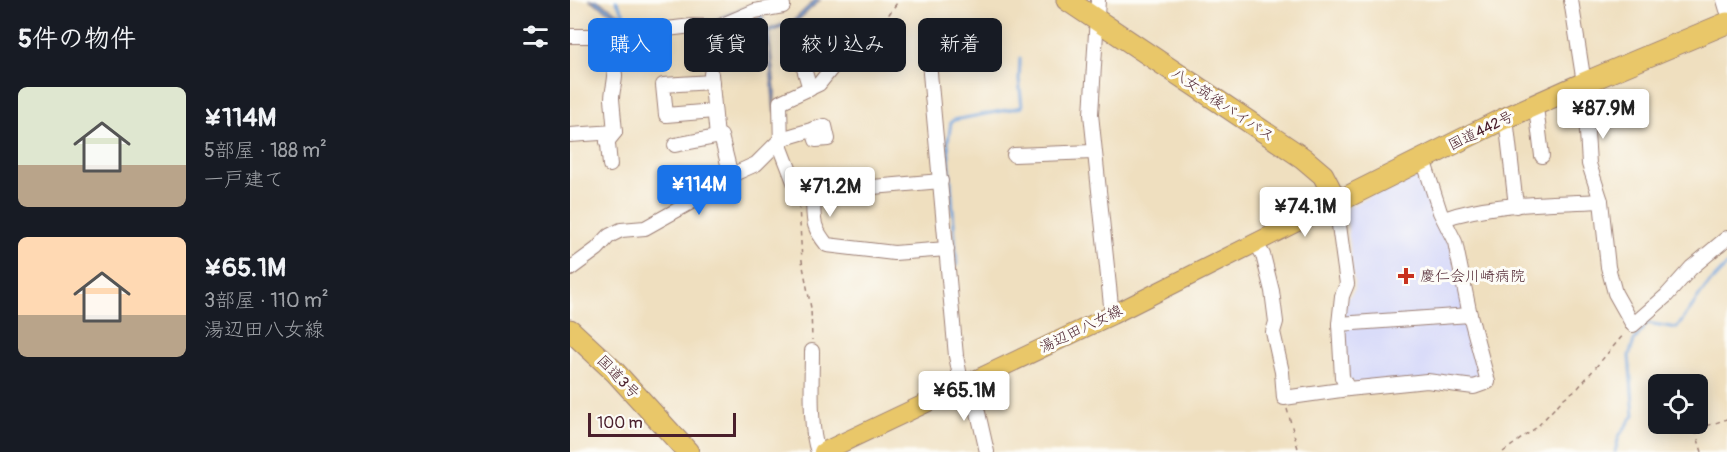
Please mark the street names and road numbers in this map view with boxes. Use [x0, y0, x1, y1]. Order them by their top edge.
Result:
street label: 八女筑後バイパス [1168, 64, 1278, 146]
street label: 国道442号 [1445, 107, 1517, 155]
street label: 湯辺田八女線 [1036, 301, 1126, 357]
street label: 国道3号 [593, 351, 643, 403]

